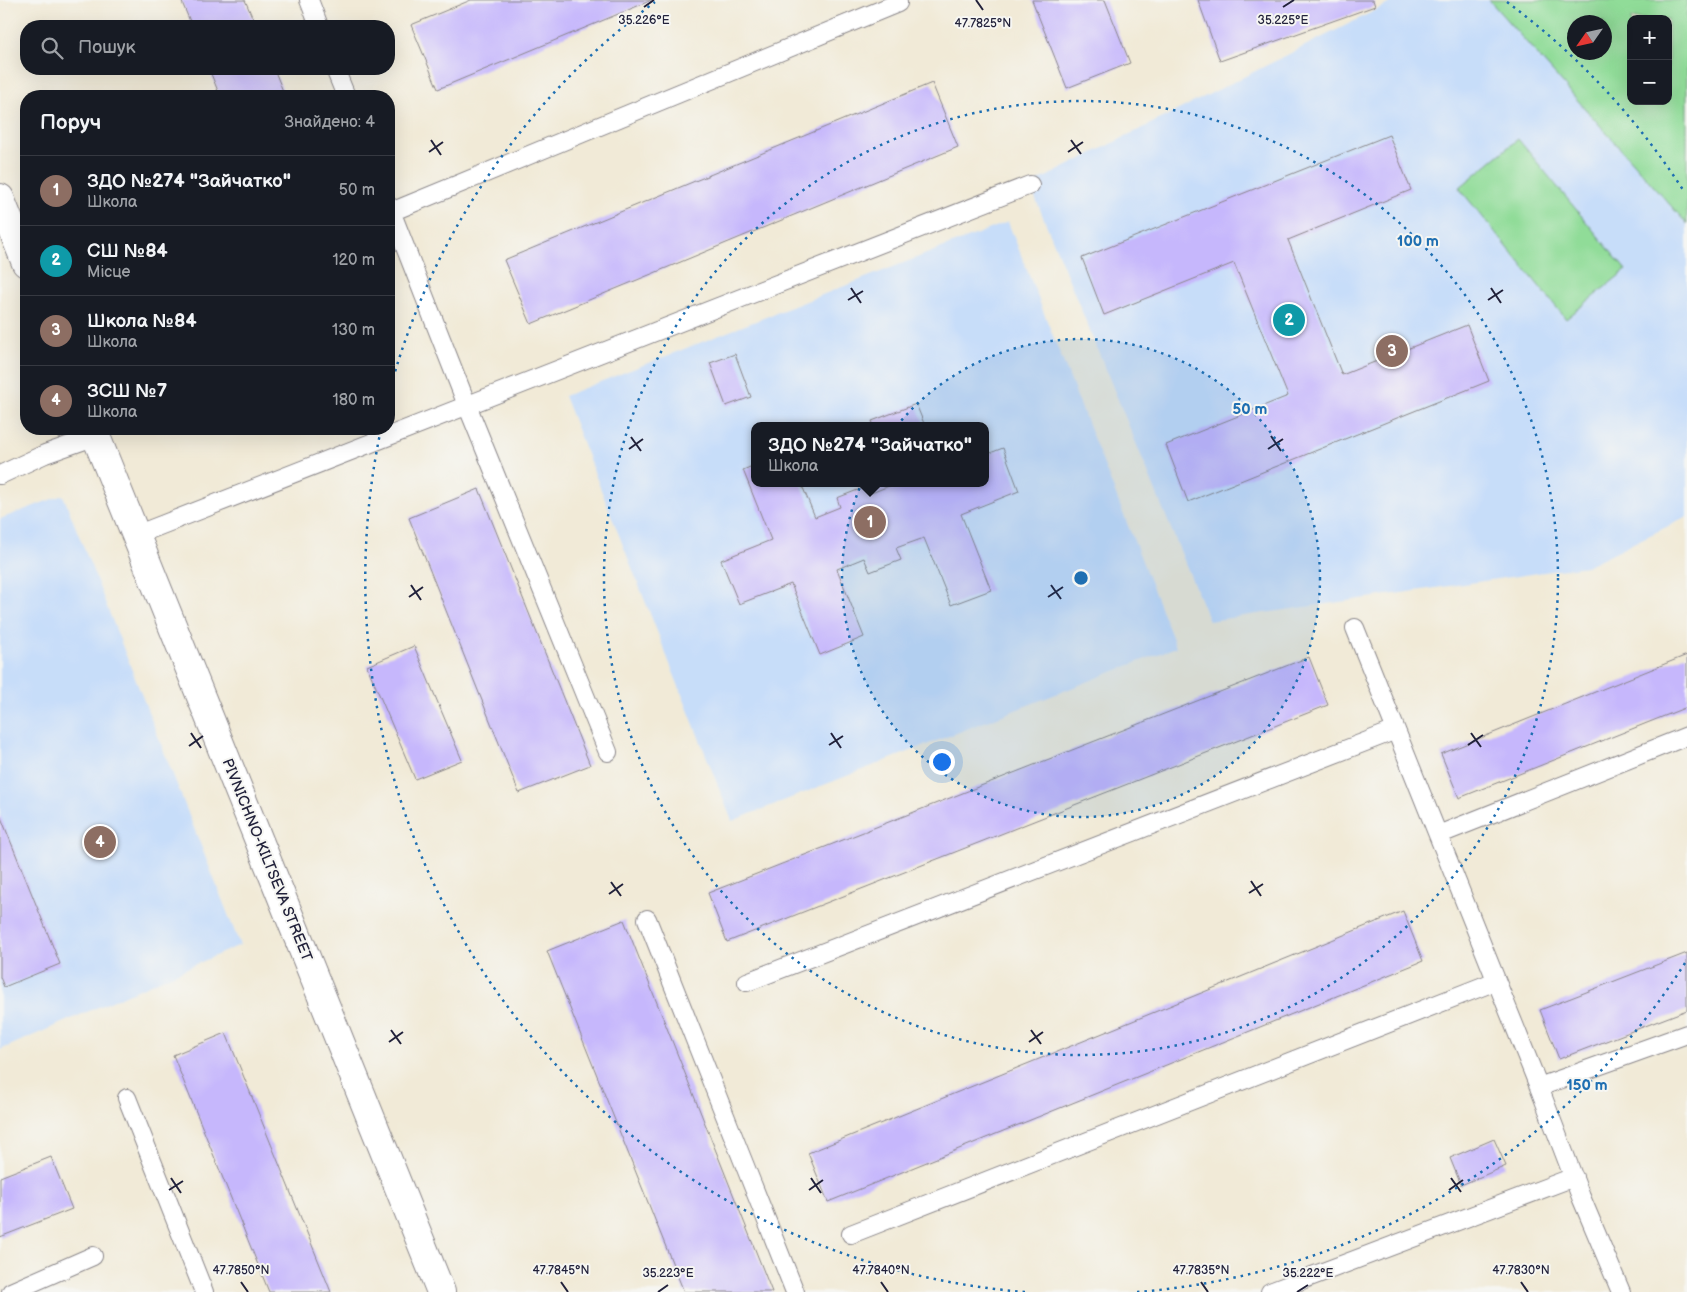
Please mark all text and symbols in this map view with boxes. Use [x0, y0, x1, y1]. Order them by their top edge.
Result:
text: 35.226°E [618, 13, 670, 28]
text: 35.225°E [1258, 13, 1309, 28]
north arrow [1567, 15, 1612, 60]
map controls [1627, 15, 1672, 105]
button: + [1627, 15, 1672, 60]
text: 47.7825°N [955, 16, 1011, 31]
search box [20, 20, 395, 75]
icon: search [38, 34, 66, 62]
text: Пошук [78, 36, 136, 59]
button: − [1627, 60, 1672, 105]
text: Поруч [40, 110, 101, 135]
text: Знайдено: 4 [285, 113, 375, 132]
text: ЗДО №274 "Зайчатко" [87, 170, 291, 193]
text: 1 [53, 181, 59, 200]
text: 50 m [339, 181, 375, 200]
text: Школа [87, 193, 137, 212]
text: 100 m [1397, 232, 1439, 251]
text: СШ №84 [87, 240, 168, 263]
text: 2 [51, 251, 61, 270]
text: 120 m [332, 251, 375, 270]
text: Місце [87, 263, 131, 282]
pin: 2 [1273, 301, 1305, 339]
text: Школа №84 [87, 310, 197, 333]
text: 3 [51, 321, 61, 340]
text: 130 m [332, 321, 375, 340]
pin: 3 [1376, 332, 1408, 370]
text: Школа [87, 333, 137, 352]
text: ЗСШ №7 [87, 380, 167, 403]
text: 4 [51, 391, 61, 410]
text: 180 m [333, 391, 375, 410]
text: 50 m [1233, 400, 1268, 419]
text: Школа [87, 403, 137, 422]
popup [751, 422, 989, 487]
text: ЗДО №274 "Зайчатко" [768, 434, 972, 457]
text: Школа [768, 457, 819, 476]
pin: 1 [854, 503, 886, 541]
centre of rings [1072, 569, 1090, 587]
your location [929, 749, 955, 775]
street label: PIVNICHNO-KILTSEVA STREET [218, 756, 316, 964]
pin: 4 [84, 823, 116, 861]
text: 150 m [1566, 1076, 1608, 1095]
text: 47.7850°N [213, 1263, 269, 1278]
text: 47.7845°N [532, 1263, 590, 1278]
text: 47.7840°N [852, 1263, 910, 1278]
text: 47.7835°N [1172, 1263, 1230, 1278]
text: 47.7830°N [1492, 1263, 1550, 1278]
text: 35.223°E [642, 1266, 694, 1281]
text: 35.222°E [1283, 1266, 1334, 1281]

